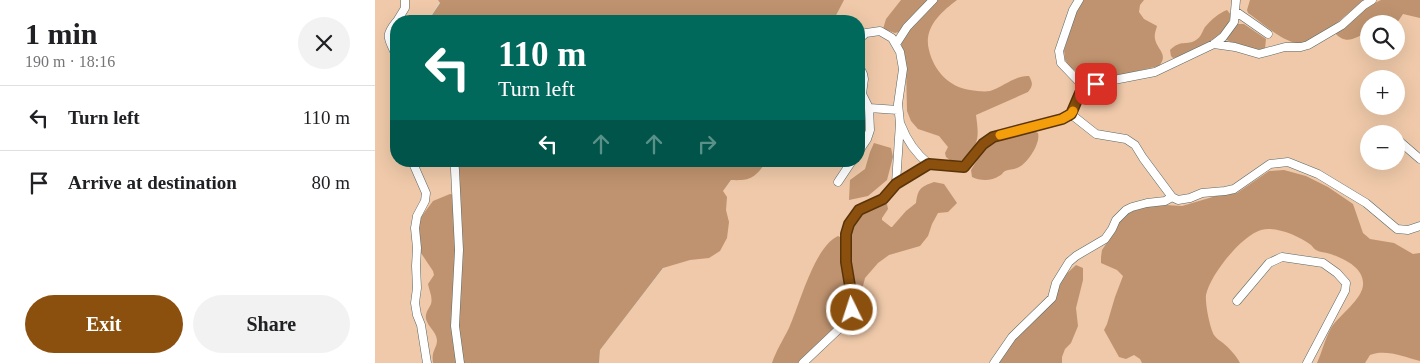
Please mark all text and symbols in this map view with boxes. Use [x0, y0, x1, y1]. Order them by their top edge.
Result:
map controls [1360, 15, 1405, 170]
button: search [1360, 15, 1405, 60]
text: 1 min [25, 17, 98, 50]
button: close [298, 17, 350, 69]
icon: left [415, 35, 480, 100]
text: 110 m [498, 35, 586, 74]
text: 190 m · 18:16 [25, 53, 115, 70]
pin [1075, 63, 1117, 105]
icon: arrive [1082, 70, 1110, 98]
button: + [1360, 70, 1405, 115]
text: Turn left [498, 76, 575, 101]
icon: left [25, 104, 53, 132]
text: Turn left [68, 107, 140, 128]
text: 110 m [303, 107, 350, 128]
button: − [1360, 125, 1405, 170]
icon: left [534, 130, 562, 158]
icon: ahead [587, 130, 615, 158]
icon: ahead [640, 130, 668, 158]
icon: right [693, 130, 721, 158]
icon: arrive [25, 169, 53, 197]
text: Arrive at destination [68, 172, 237, 193]
text: 80 m [311, 172, 350, 193]
position arrow [825, 283, 877, 335]
button: Exit [25, 295, 183, 353]
button: Share [193, 295, 350, 353]

